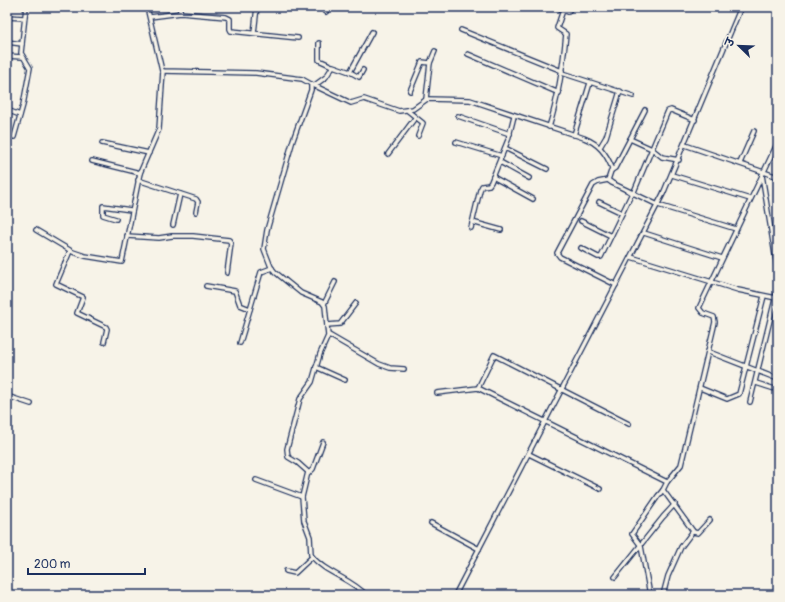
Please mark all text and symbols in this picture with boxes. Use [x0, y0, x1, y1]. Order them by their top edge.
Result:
north arrow [719, 26, 759, 66]
text: उ [722, 35, 738, 49]
scale bar [28, 550, 145, 576]
text: 200 m [34, 557, 71, 572]

